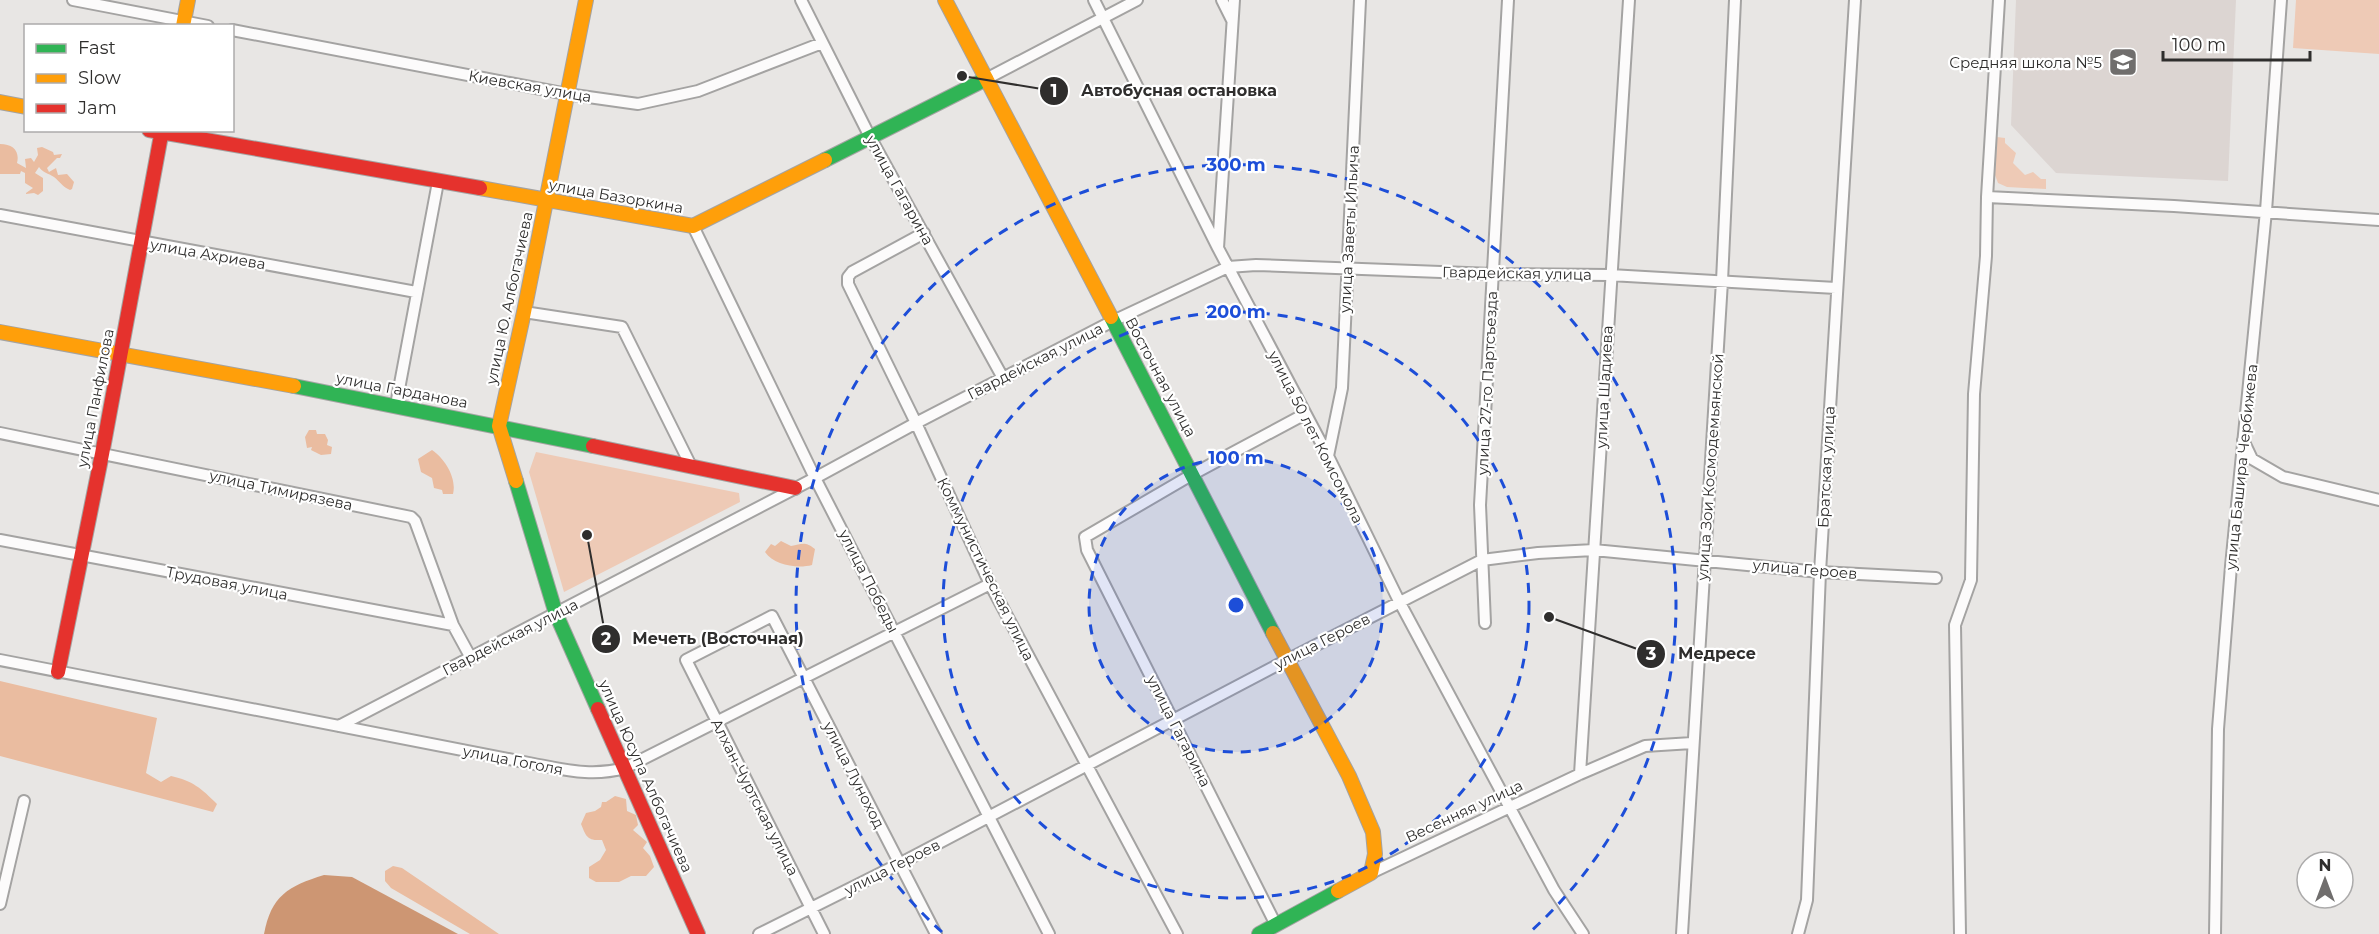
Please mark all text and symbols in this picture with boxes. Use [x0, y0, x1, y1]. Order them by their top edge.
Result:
legend [24, 24, 234, 132]
scale bar [2163, 24, 2310, 62]
text: 100 m [2172, 34, 2226, 56]
text: Fast [78, 37, 116, 59]
school or university icon: Средняя школа №5 [2107, 46, 2139, 78]
place label: Средняя школа №5 [1949, 53, 2102, 72]
street label: Киевская улица [467, 66, 593, 106]
text: Slow [78, 67, 121, 89]
callout: Автобусная остановка [1039, 74, 1289, 108]
text: 1 [1050, 80, 1058, 102]
text: Автобусная остановка [1081, 81, 1277, 100]
text: Jam [77, 97, 117, 119]
street label: улица Гагарина [861, 131, 938, 248]
street label: улица Заветы Ильича [1335, 145, 1363, 314]
text: 300 m [1205, 154, 1266, 176]
street label: улица Базоркина [546, 175, 685, 217]
street label: улица Ю. Албогачиева [481, 210, 537, 387]
street label: улица Ахриева [148, 234, 267, 274]
street label: Гвардейская улица [1442, 262, 1592, 284]
street label: улица 27-го Партсъезда [1473, 290, 1501, 477]
text: 200 m [1206, 301, 1266, 323]
street label: Восточная улица [1121, 314, 1201, 440]
street label: Гвардейская улица [964, 319, 1106, 403]
street label: улица Шадиева [1591, 325, 1617, 450]
street label: улица Панфилова [72, 327, 118, 470]
street label: улица 50 лет Комсомола [1264, 347, 1368, 527]
street label: улица Зои Космодемьянской [1693, 353, 1727, 582]
street label: улица Башира Чербижева [2221, 363, 2261, 572]
street label: улица Гарданова [333, 368, 470, 412]
street label: Братская улица [1813, 405, 1839, 529]
text: 100 m [1208, 447, 1264, 469]
street label: улица Тимирязева [207, 465, 354, 514]
street label: Коммунистическая улица [933, 474, 1039, 664]
street label: улица Победы [834, 525, 903, 636]
street label: улица Героев [1751, 555, 1858, 583]
street label: Трудовая улица [164, 562, 290, 604]
street label: Гвардейская улица [439, 595, 581, 679]
centre of rings [1226, 595, 1246, 615]
street label: улица Героев [1270, 609, 1373, 674]
callout: Мечеть (Восточная) [591, 622, 816, 656]
text: 2 [601, 628, 612, 650]
text: Мечеть (Восточная) [632, 629, 804, 648]
callout: Медресе [1636, 637, 1768, 671]
text: 3 [1645, 643, 1657, 665]
text: Медресе [1678, 644, 1756, 663]
street label: улица Гагарина [1142, 671, 1215, 790]
street label: улица Юсупа Албогачиева [594, 676, 697, 875]
street label: Алхан-Чуртская улица [707, 715, 803, 879]
street label: улица Луноход [818, 718, 889, 832]
street label: улица Гоголя [460, 741, 565, 779]
street label: Весенняя улица [1402, 775, 1526, 847]
street label: улица Героев [840, 835, 943, 900]
north arrow [2295, 850, 2355, 910]
text: N [2319, 856, 2331, 875]

